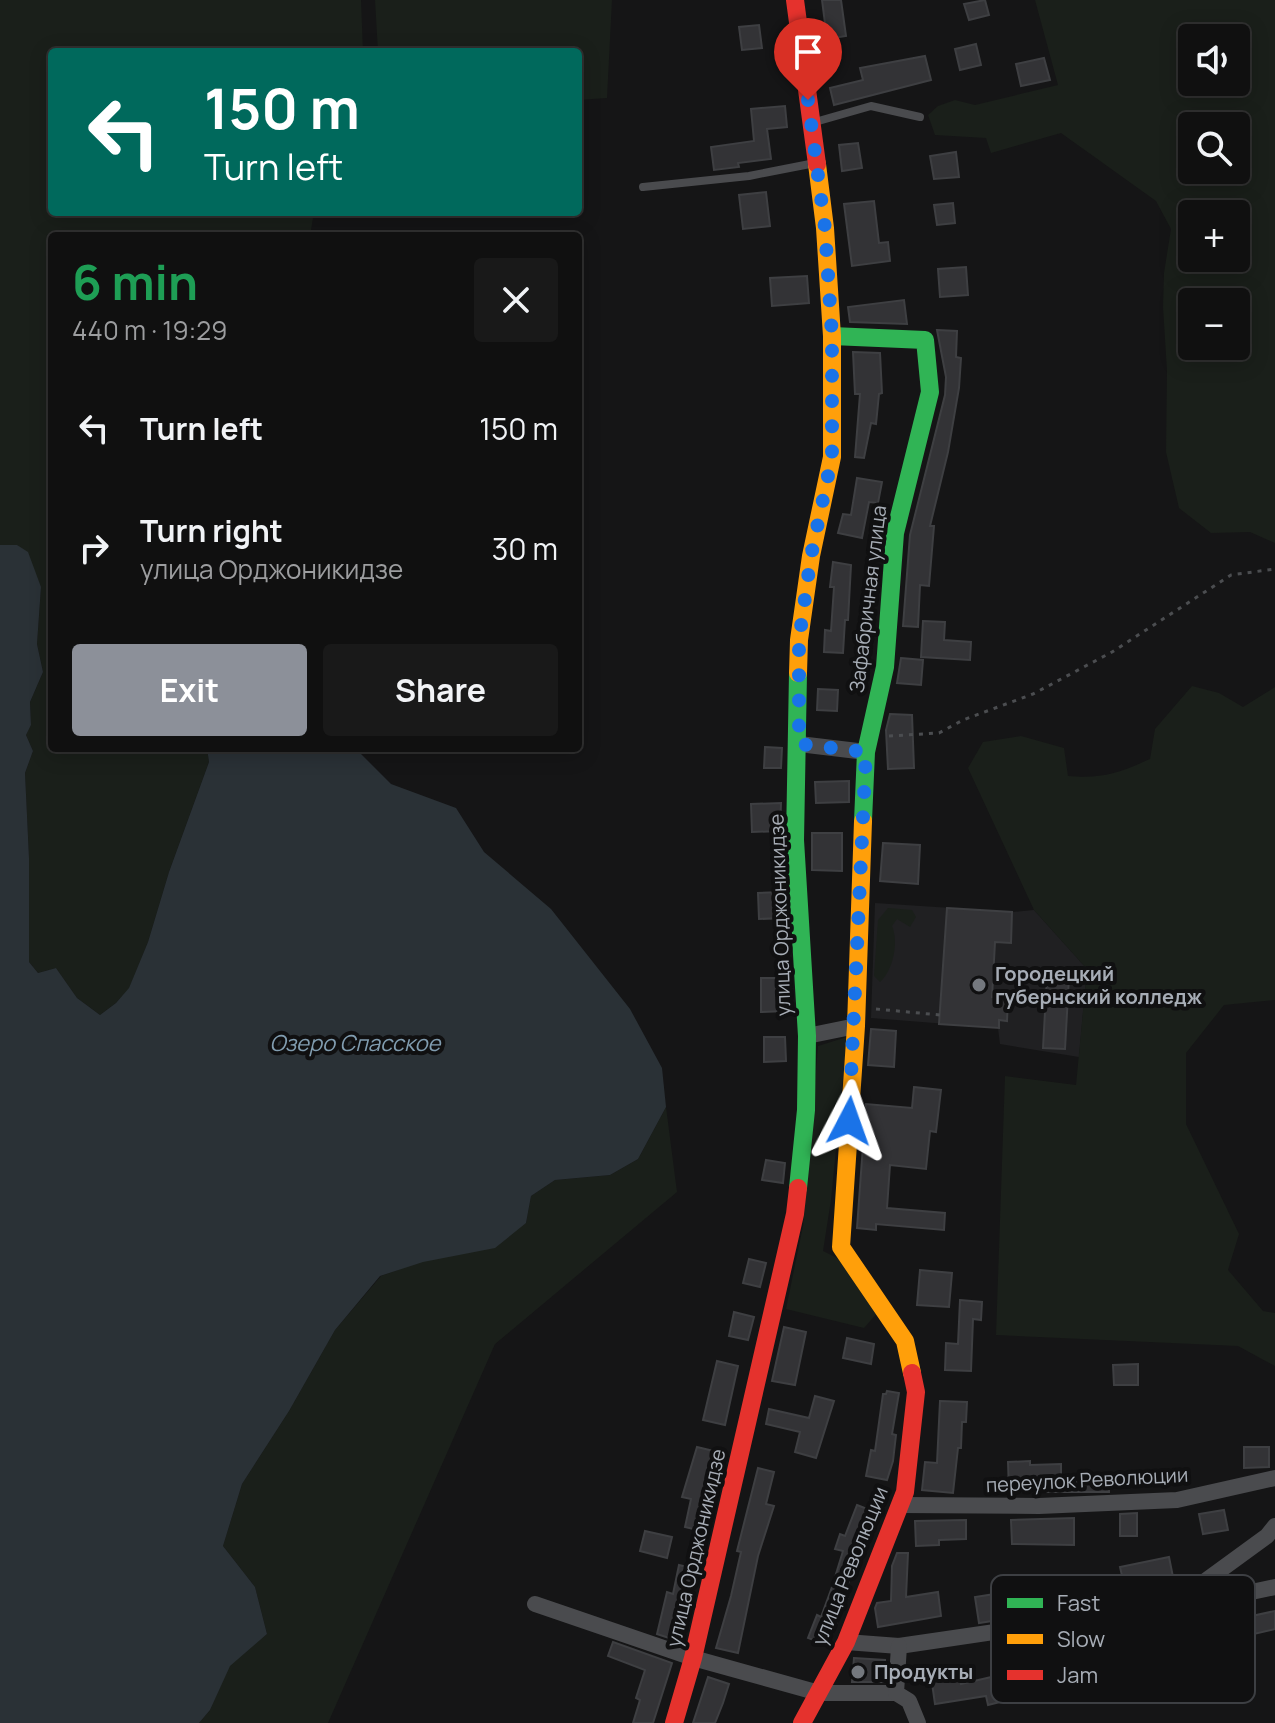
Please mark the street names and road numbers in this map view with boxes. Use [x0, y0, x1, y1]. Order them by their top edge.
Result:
street label: Зафабричная улица [843, 504, 892, 694]
street label: улица Орджоникидзе [762, 813, 797, 1017]
street label: улица Орджоникидзе [660, 1446, 731, 1650]
street label: переулок Революции [985, 1461, 1189, 1498]
street label: улица Революции [805, 1482, 894, 1649]

